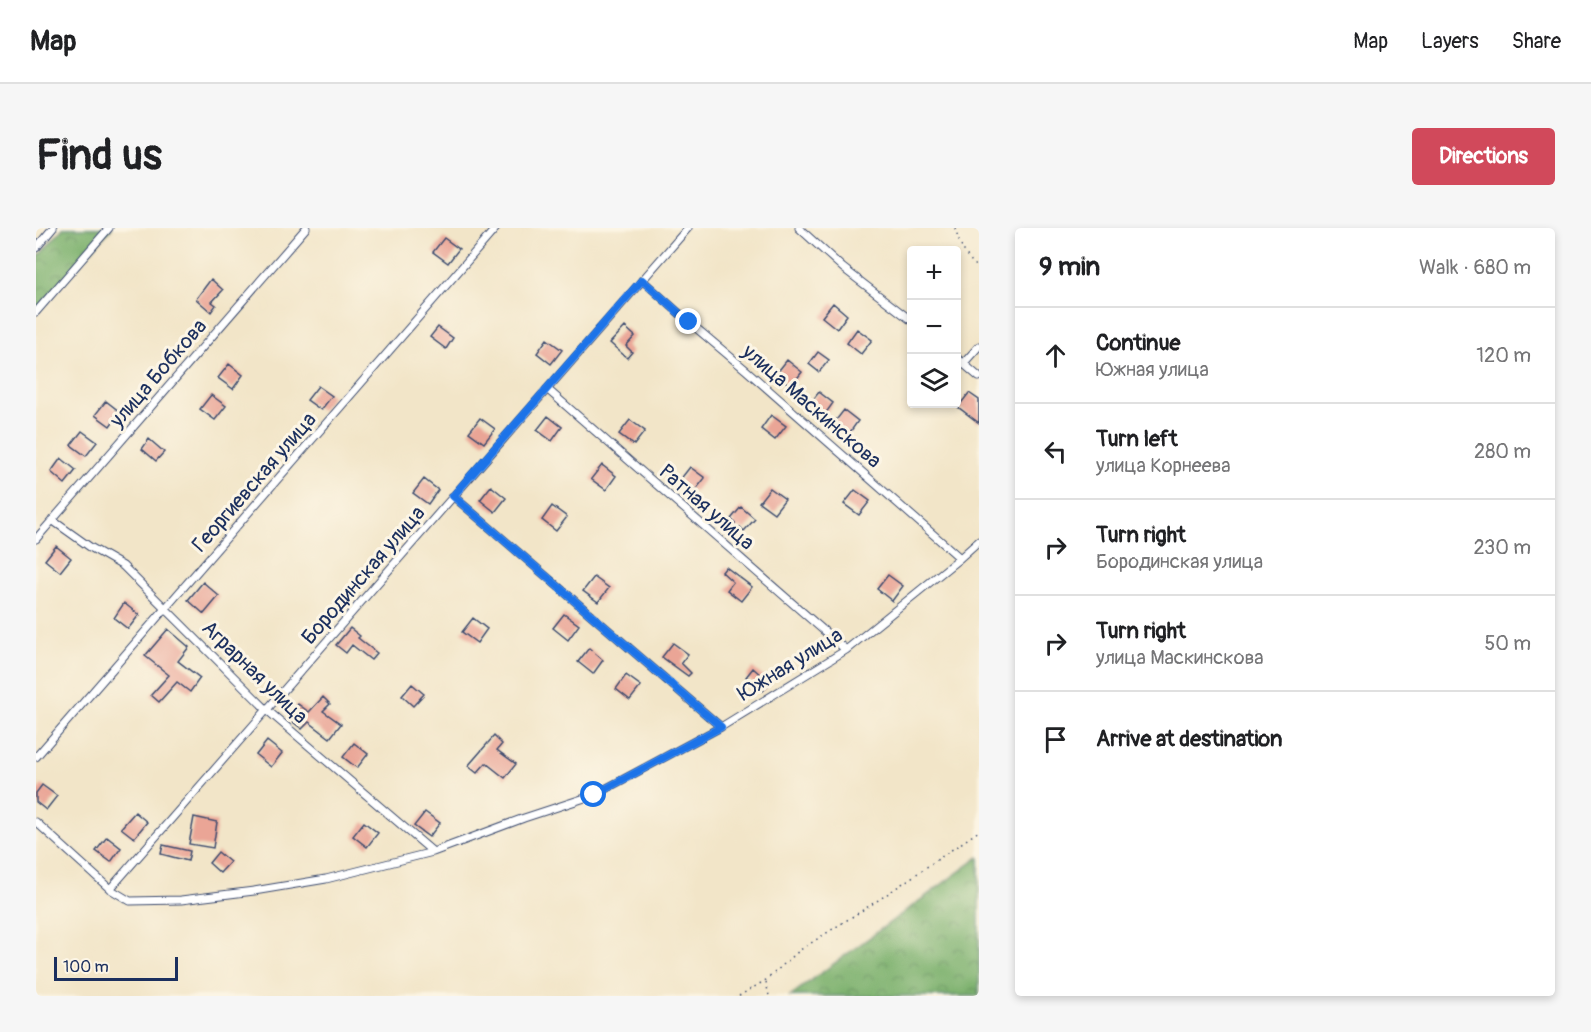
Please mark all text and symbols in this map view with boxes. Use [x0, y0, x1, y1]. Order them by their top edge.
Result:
text: Map [30, 24, 76, 59]
text: Map [1353, 28, 1388, 55]
text: Layers [1421, 28, 1479, 55]
text: Share [1512, 28, 1561, 55]
button: Directions [1412, 128, 1555, 185]
text: Find us [36, 130, 162, 182]
map controls [907, 246, 961, 408]
button: + [907, 246, 961, 300]
text: 9 min [1039, 251, 1100, 283]
text: Walk · 680 m [1419, 255, 1531, 280]
button: − [907, 300, 961, 354]
route end [675, 308, 701, 334]
street label: улица Бобкова [103, 314, 213, 434]
text: Continue [1096, 329, 1180, 357]
street label: улица Маскинскова [736, 338, 887, 474]
icon: ahead [1039, 339, 1072, 372]
text: 120 m [1476, 343, 1531, 368]
button: layers [907, 354, 961, 408]
text: Южная улица [1096, 357, 1209, 382]
street label: Георгиевская улица [186, 407, 323, 558]
text: Turn left [1096, 425, 1178, 453]
icon: left [1039, 435, 1072, 468]
text: 280 m [1474, 439, 1531, 464]
text: улица Корнеева [1096, 453, 1231, 478]
street label: Ратная улица [653, 459, 760, 556]
street label: Бородинская улица [296, 500, 431, 650]
text: Turn right [1096, 521, 1186, 549]
icon: right [1039, 531, 1072, 564]
text: 230 m [1474, 535, 1531, 560]
text: Бородинская улица [1096, 549, 1263, 574]
street label: Аграрная улица [196, 615, 313, 730]
text: Turn right [1096, 617, 1186, 645]
street label: Южная улица [733, 622, 848, 707]
icon: right [1039, 627, 1072, 660]
text: 50 m [1484, 631, 1531, 656]
text: улица Маскинскова [1096, 645, 1264, 670]
icon: arrive [1039, 723, 1072, 756]
text: Arrive at destination [1096, 725, 1282, 753]
route start [580, 781, 606, 807]
scale bar [54, 954, 178, 982]
text: 100 m [63, 957, 109, 977]

